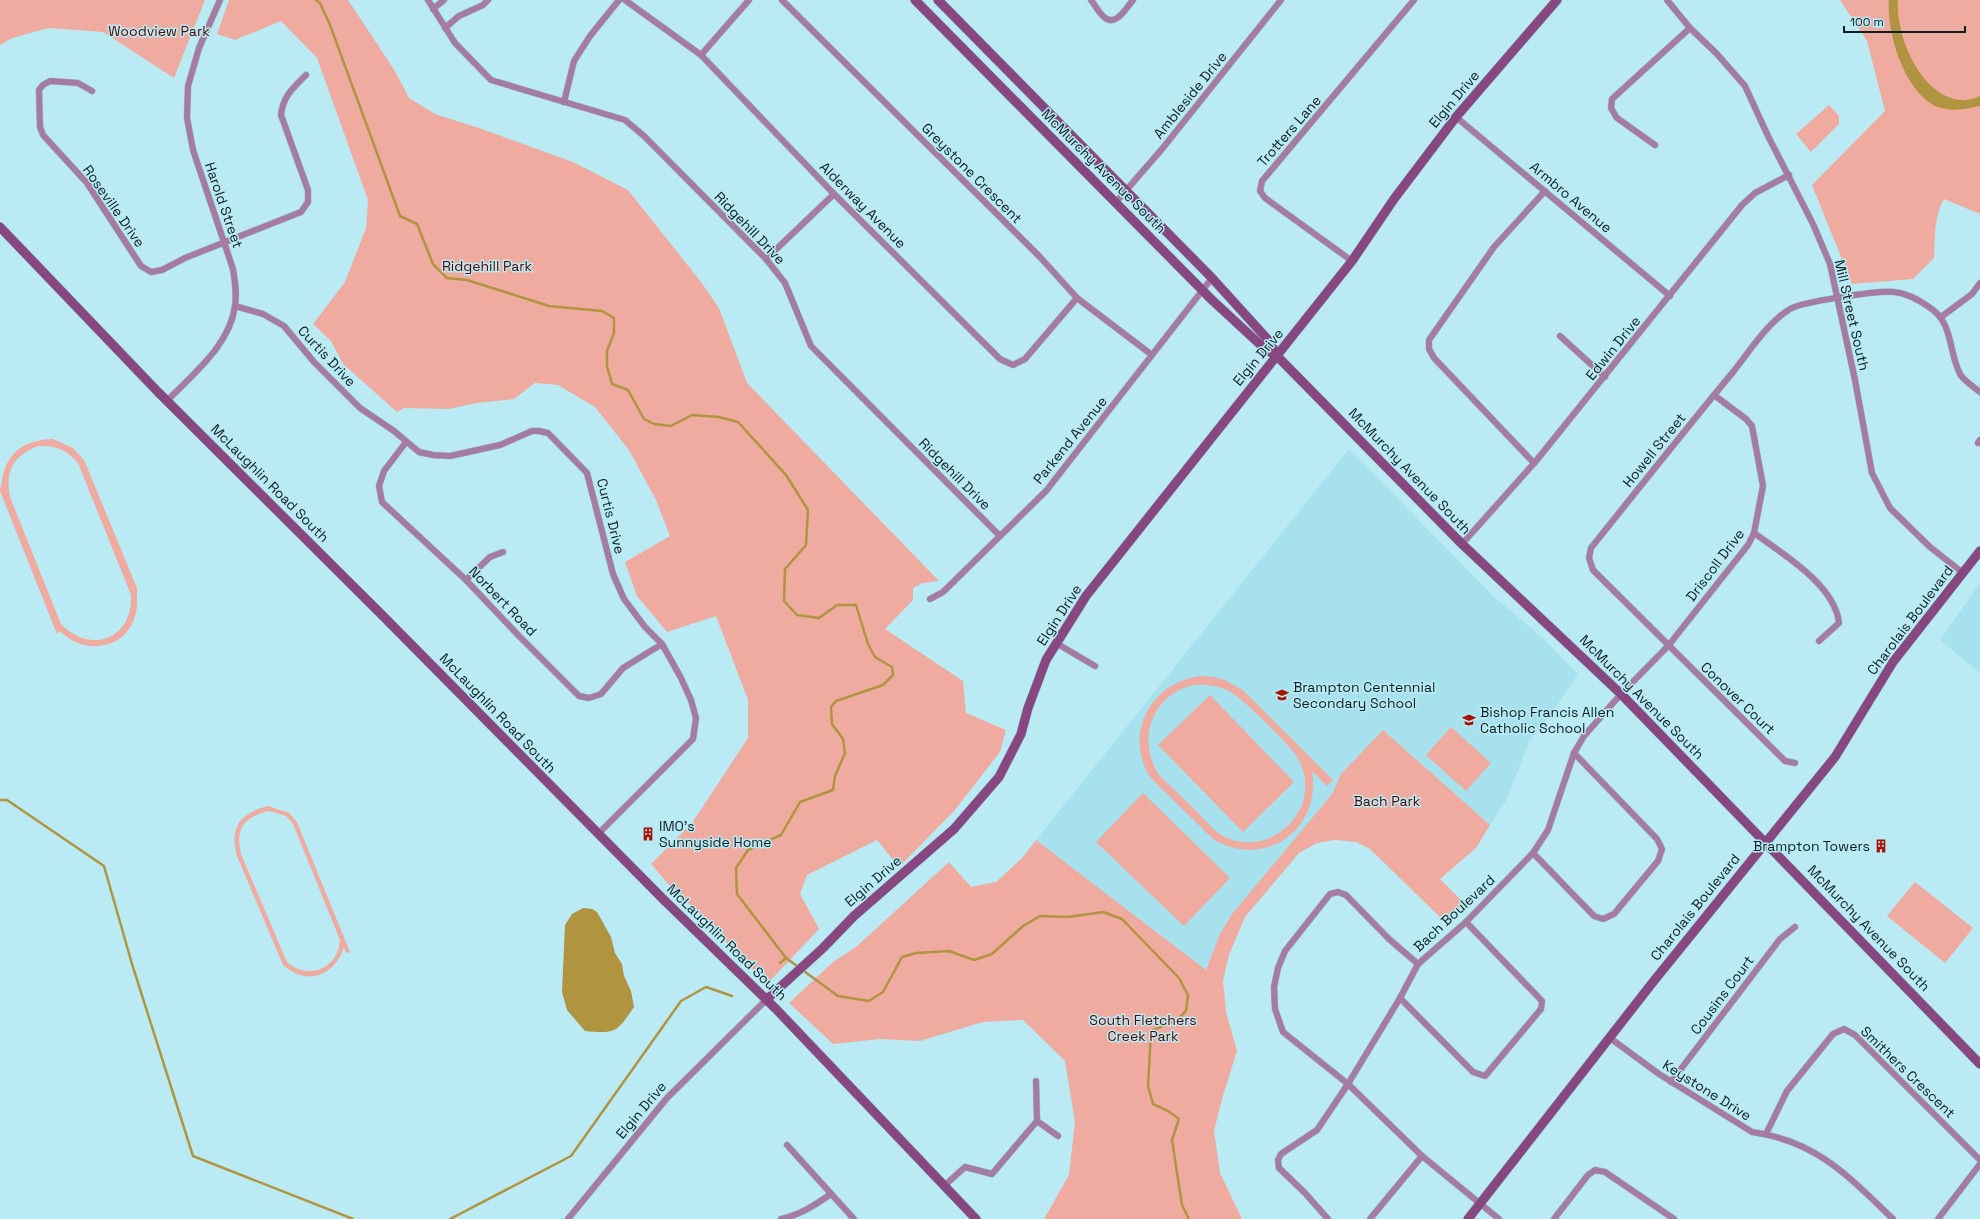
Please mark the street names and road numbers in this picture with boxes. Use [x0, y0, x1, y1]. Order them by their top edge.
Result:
street label: Ambleside Drive [1149, 48, 1231, 142]
street label: Elgin Drive [1425, 67, 1483, 131]
street label: Trotters Lane [1253, 92, 1325, 170]
street label: McMurchy Avenue South [1038, 105, 1170, 237]
street label: Greystone Crescent [918, 119, 1026, 227]
street label: Armbro Avenue [1526, 157, 1616, 237]
street label: Alderway Avenue [816, 158, 910, 252]
street label: Harold Street [201, 160, 247, 250]
street label: Roseville Drive [79, 161, 149, 251]
street label: Ridgehill Drive [711, 188, 789, 268]
street label: Mill Street South [1830, 258, 1874, 372]
street label: Edwin Drive [1582, 312, 1644, 384]
street label: Curtis Drive [294, 322, 360, 390]
street label: Elgin Drive [1229, 325, 1287, 389]
street label: Parkend Avenue [1029, 393, 1111, 487]
street label: McMurchy Avenue South [1345, 404, 1475, 538]
street label: Howell Street [1619, 409, 1689, 491]
street label: McLaughlin Road South [207, 420, 333, 546]
street label: Ridgehill Drive [915, 434, 995, 514]
street label: Curtis Drive [593, 476, 629, 556]
street label: Driscoll Drive [1682, 525, 1748, 605]
street label: Norbert Road [465, 562, 541, 640]
street label: Charolais Boulevard [1863, 562, 1957, 678]
street label: Elgin Drive [1033, 581, 1085, 649]
street label: McMurchy Avenue South [1576, 631, 1708, 763]
street label: McLaughlin Road South [436, 649, 560, 777]
street label: Conover Court [1697, 658, 1779, 738]
street label: Charolais Boulevard [1646, 850, 1744, 964]
street label: Elgin Drive [841, 851, 905, 911]
street label: McMurchy Avenue South [1804, 861, 1934, 995]
street label: Bach Boulevard [1409, 871, 1499, 955]
street label: McLaughlin Road South [663, 880, 791, 1004]
street label: Cousins Court [1686, 952, 1758, 1038]
street label: Smithers Crescent [1857, 1022, 1959, 1122]
street label: Keystone Drive [1659, 1056, 1755, 1124]
street label: Elgin Drive [612, 1078, 670, 1142]

